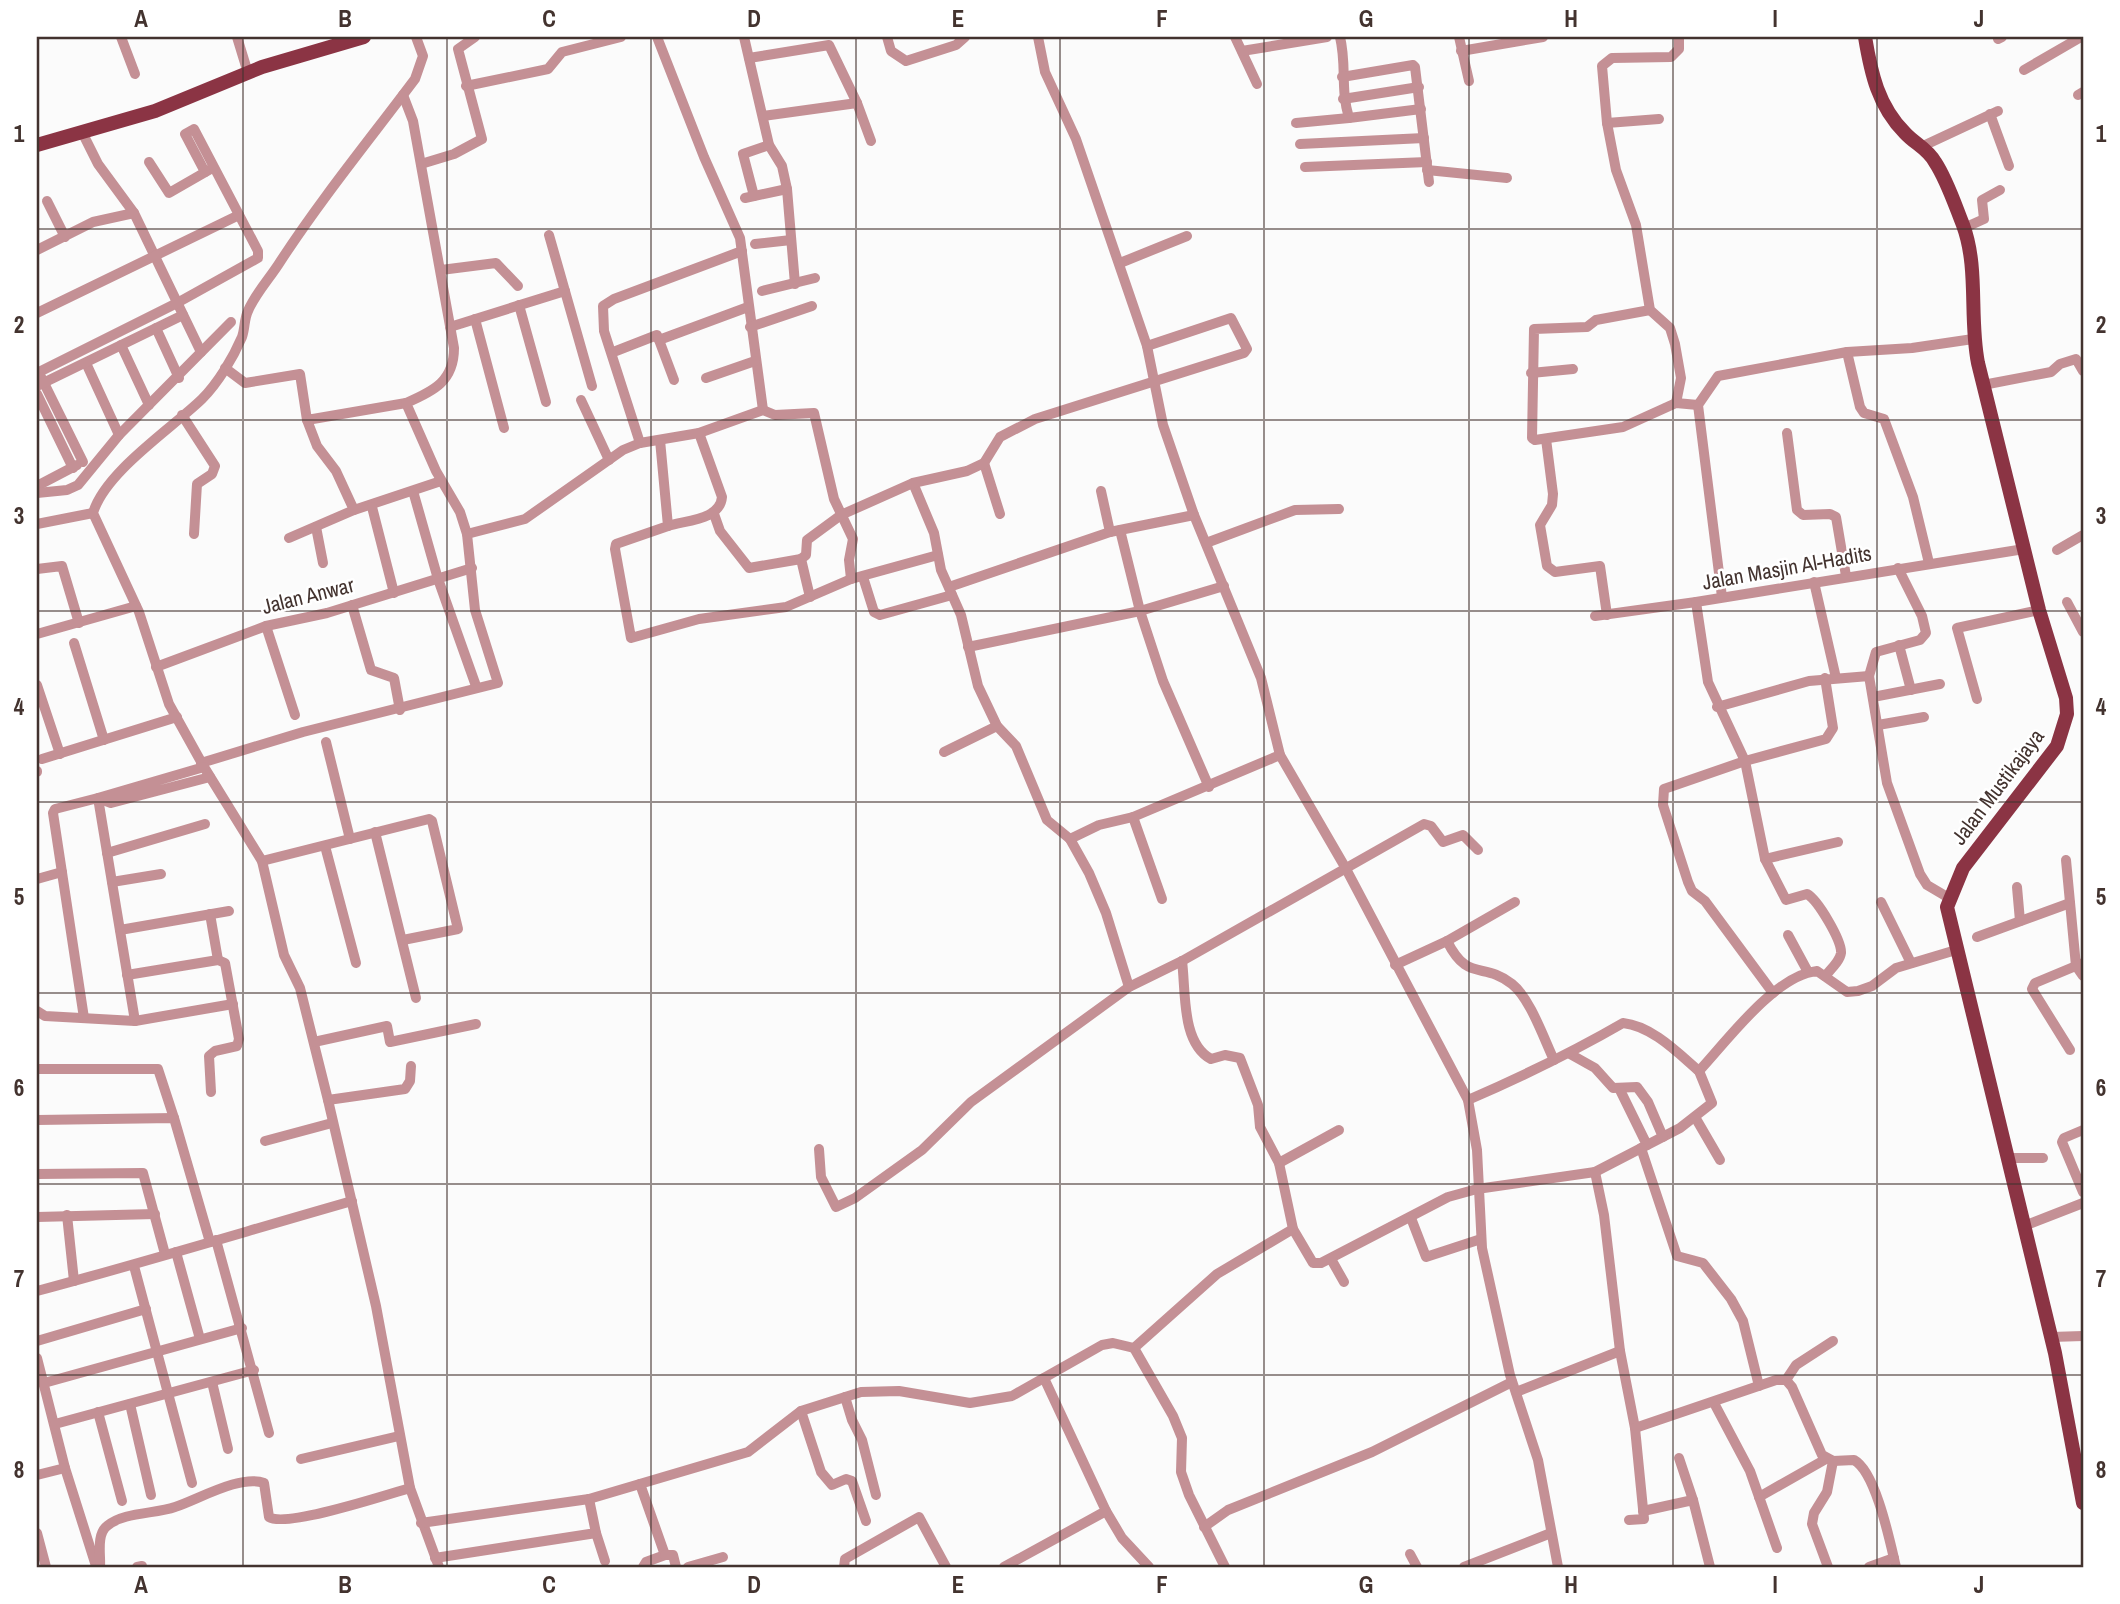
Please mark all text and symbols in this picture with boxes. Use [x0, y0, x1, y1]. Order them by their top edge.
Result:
text: A [134, 3, 148, 34]
text: B [338, 3, 352, 34]
text: C [542, 3, 556, 34]
text: D [747, 3, 761, 34]
text: E [952, 3, 964, 34]
text: F [1156, 3, 1168, 34]
text: G [1359, 3, 1373, 34]
text: H [1564, 3, 1578, 34]
text: I [1772, 3, 1778, 34]
text: J [1974, 3, 1984, 34]
text: 1 [14, 118, 25, 149]
text: 1 [2096, 118, 2107, 149]
text: 2 [14, 309, 24, 340]
text: 2 [2096, 309, 2106, 340]
text: 3 [14, 500, 24, 531]
text: 3 [2096, 500, 2106, 531]
street label: Jalan Masjin Al-Hadits [1700, 538, 1874, 597]
street label: Jalan Anwar [259, 570, 357, 621]
text: 4 [14, 691, 25, 722]
text: 4 [2096, 691, 2107, 722]
street label: Jalan Mustikajaya [1945, 723, 2051, 850]
text: 5 [14, 881, 24, 912]
text: 5 [2096, 881, 2106, 912]
text: 6 [14, 1072, 24, 1103]
text: 6 [2096, 1072, 2106, 1103]
text: 7 [14, 1263, 24, 1294]
text: 7 [2096, 1263, 2106, 1294]
text: 8 [14, 1454, 24, 1485]
text: 8 [2096, 1454, 2106, 1485]
text: A [134, 1569, 148, 1600]
text: B [338, 1569, 352, 1600]
text: C [542, 1569, 556, 1600]
text: D [747, 1569, 761, 1600]
text: E [952, 1569, 964, 1600]
text: F [1156, 1569, 1168, 1600]
text: G [1359, 1569, 1373, 1600]
text: H [1564, 1569, 1578, 1600]
text: I [1772, 1569, 1778, 1600]
text: J [1974, 1569, 1984, 1600]

